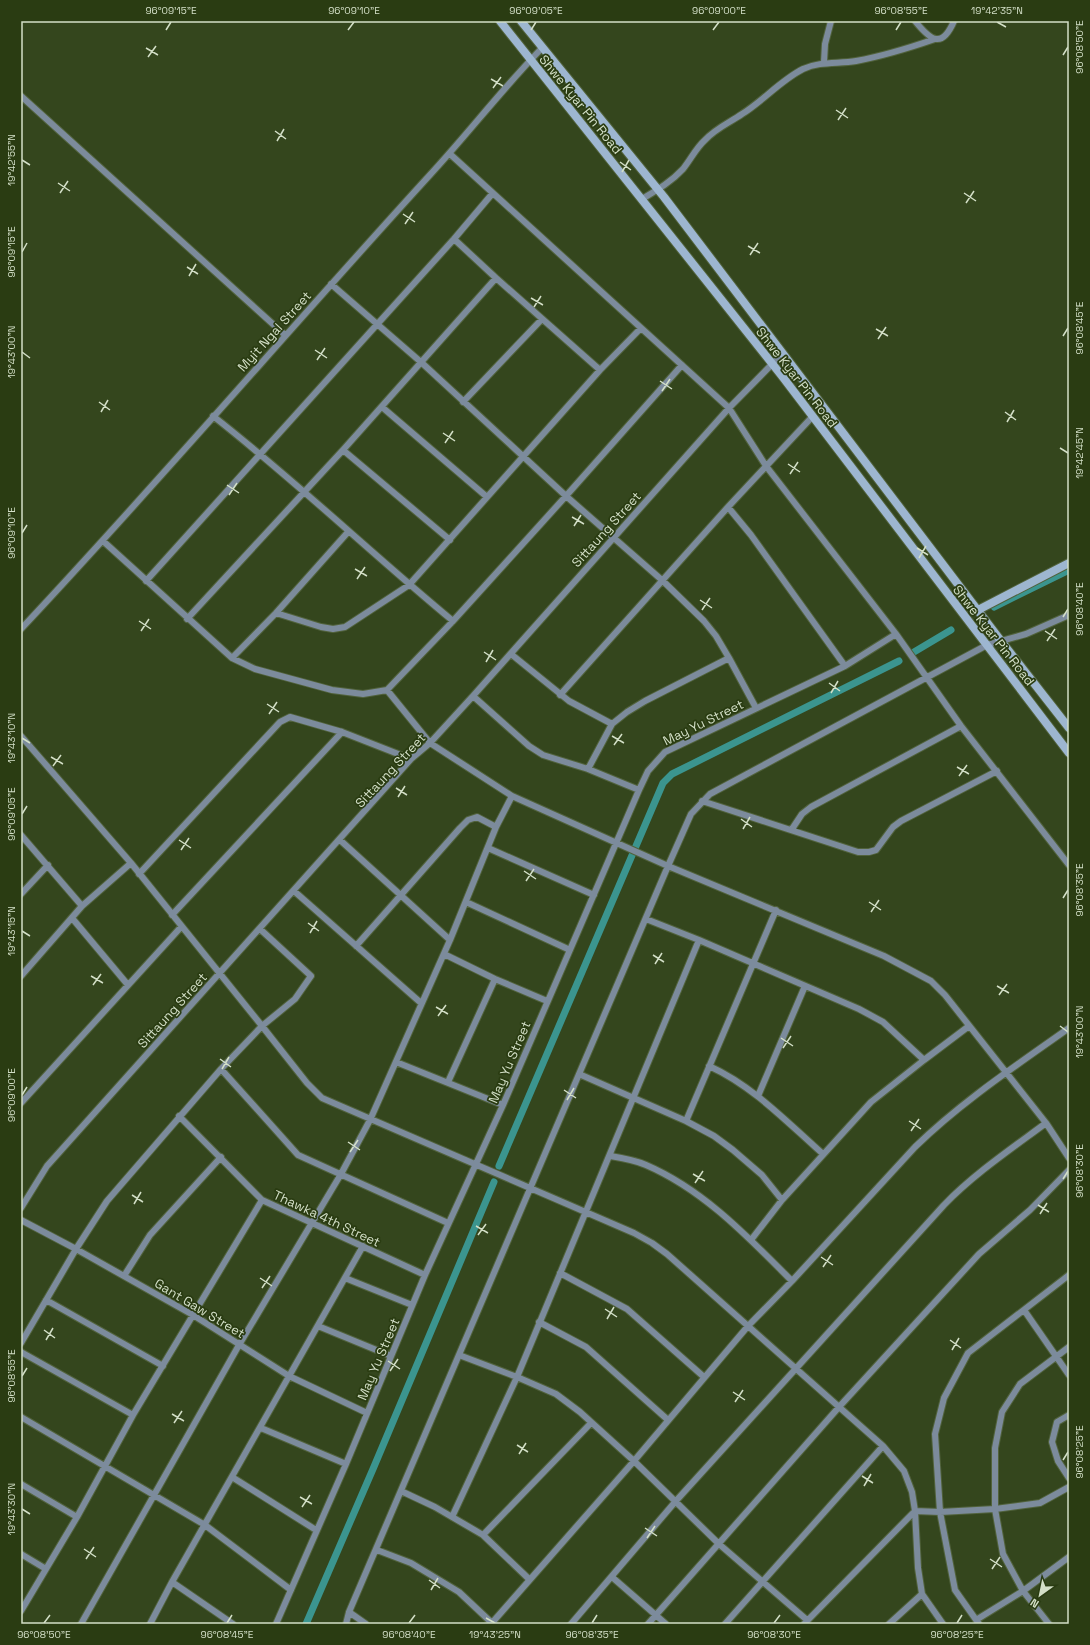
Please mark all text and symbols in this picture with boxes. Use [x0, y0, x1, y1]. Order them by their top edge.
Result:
text: 96°09'15"E [145, 4, 197, 17]
text: 96°09'10"E [328, 4, 380, 17]
text: 96°09'05"E [509, 4, 563, 17]
text: 96°09'00"E [692, 4, 746, 17]
text: 96°08'55"E [874, 4, 928, 17]
text: 19°42'35"N [971, 4, 1023, 17]
text: 96°08'50"E [1073, 20, 1086, 74]
street label: Shwe Kyar Pin Road [535, 51, 626, 157]
text: 19°42'55"N [5, 134, 18, 186]
text: 96°09'15"E [5, 226, 18, 278]
street label: Myit Ngal Street [234, 288, 315, 375]
text: 96°08'45"E [1073, 301, 1086, 354]
street label: Shwe Kyar Pin Road [752, 324, 841, 431]
text: 19°43'00"N [5, 326, 18, 378]
text: 19°42'45"N [1073, 427, 1086, 479]
street label: Sittaung Street [568, 488, 645, 571]
text: 96°09'10"E [5, 507, 18, 559]
street label: Shwe Kyar Pin Road [949, 582, 1038, 689]
text: 96°08'40"E [1073, 582, 1086, 636]
street label: May Yu Street [660, 696, 746, 749]
text: 19°43'10"N [5, 713, 18, 763]
street label: Sittaung Street [351, 729, 429, 811]
text: 96°09'05"E [5, 787, 18, 841]
text: 96°08'35"E [1073, 863, 1086, 917]
text: 19°43'15"N [5, 906, 18, 956]
street label: Sittaung Street [134, 969, 211, 1052]
text: 19°43'00"N [1073, 1006, 1086, 1058]
street label: May Yu Street [485, 1019, 534, 1106]
text: 96°09'00"E [5, 1068, 18, 1122]
text: 96°08'30"E [1073, 1144, 1086, 1198]
street label: Thawka 4th Street [271, 1186, 383, 1251]
street label: Gant Gaw Street [151, 1275, 248, 1342]
street label: May Yu Street [354, 1316, 403, 1403]
text: 96°08'55"E [5, 1349, 18, 1403]
text: 96°08'25"E [1073, 1425, 1086, 1479]
text: 19°43'30"N [5, 1483, 18, 1535]
north arrow [1020, 1575, 1060, 1615]
text: N [1028, 1596, 1041, 1611]
text: 96°08'50"E [17, 1628, 71, 1641]
text: 96°08'45"E [201, 1628, 254, 1641]
text: 96°08'40"E [382, 1628, 436, 1641]
text: 19°43'25"N [469, 1628, 521, 1641]
text: 96°08'35"E [565, 1628, 619, 1641]
text: 96°08'30"E [747, 1628, 801, 1641]
text: 96°08'25"E [930, 1628, 984, 1641]

